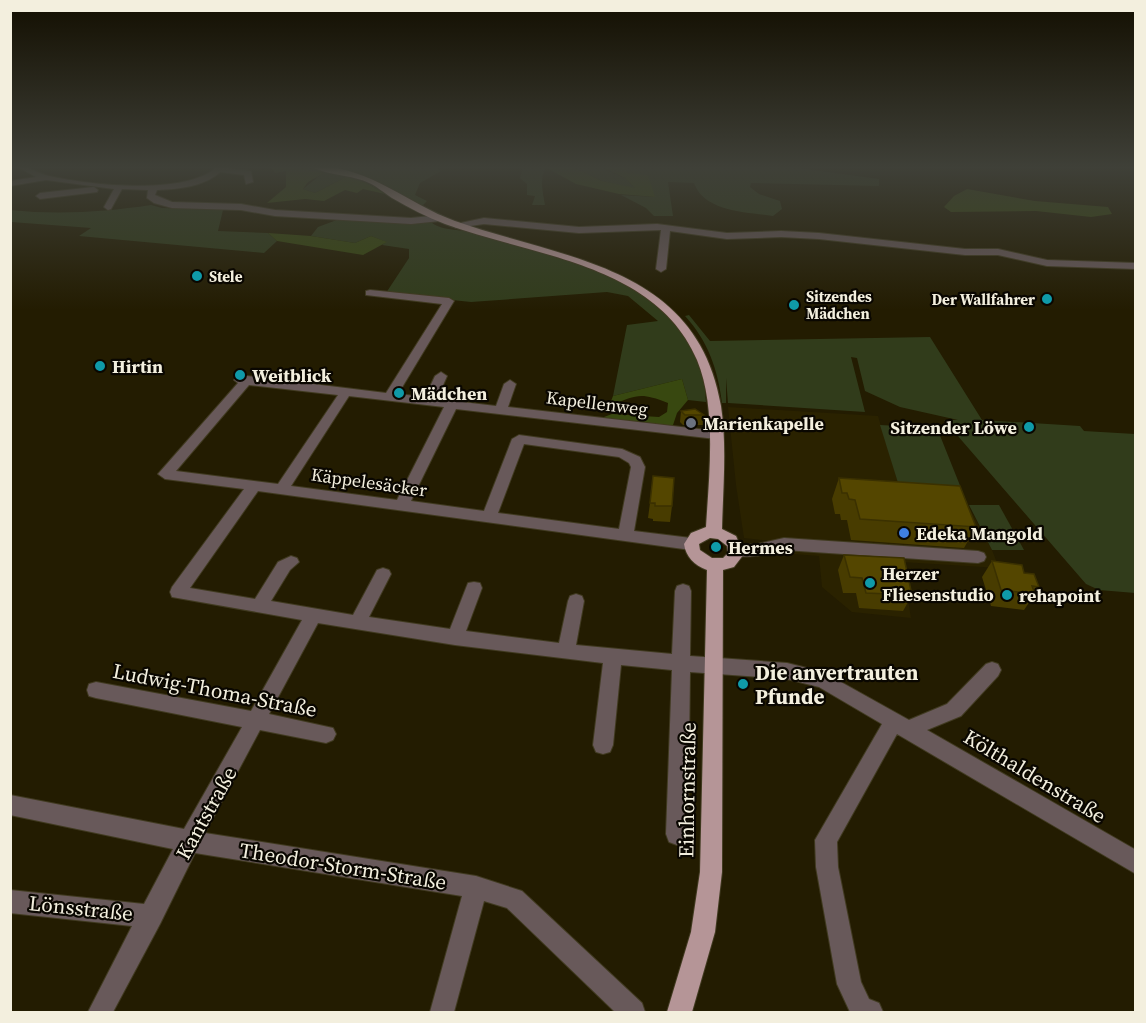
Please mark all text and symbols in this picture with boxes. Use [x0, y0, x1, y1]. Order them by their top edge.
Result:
place label: Stele [209, 266, 243, 287]
marker: Stele [190, 269, 204, 283]
place label: Sitzendes Mädchen [806, 286, 872, 324]
place label: Der Wallfahrer [932, 289, 1035, 310]
marker: Der Wallfahrer [1040, 292, 1054, 306]
marker: Sitzendes Mädchen [787, 298, 801, 312]
place label: Hirtin [112, 354, 163, 379]
marker: Hirtin [93, 359, 107, 373]
place label: Weitblick [252, 363, 332, 388]
marker: Weitblick [233, 368, 247, 382]
place label: Mädchen [411, 381, 487, 406]
street label: Kapellenweg [545, 384, 649, 422]
marker: Mädchen [392, 386, 406, 400]
place label: Marienkapelle [703, 411, 824, 436]
place label: Sitzender Löwe [890, 415, 1017, 440]
marker: Marienkapelle [684, 416, 698, 430]
marker: Sitzender Löwe [1022, 420, 1036, 434]
street label: Käppelesäcker [309, 461, 429, 503]
place label: Edeka Mangold [916, 521, 1043, 546]
marker: Edeka Mangold [897, 526, 911, 540]
place label: Hermes [728, 535, 793, 560]
marker: Hermes [709, 540, 723, 554]
place label: Herzer Fliesenstudio [882, 561, 994, 607]
marker: Herzer Fliesenstudio [863, 576, 877, 590]
place label: rehapoint [1019, 583, 1101, 608]
marker: rehapoint [1000, 588, 1014, 602]
street label: Ludwig-Thoma-Straße [111, 656, 319, 724]
place label: Die anvertrauten Pfunde [755, 658, 918, 711]
marker: Die anvertrauten Pfunde [736, 677, 750, 691]
street label: Einhornstraße [671, 722, 703, 858]
street label: Költhaldenstraße [958, 722, 1112, 830]
street label: Kantstraße [169, 761, 243, 865]
street label: Theodor-Storm-Straße [238, 835, 448, 897]
street label: Lönsstraße [28, 888, 134, 928]

